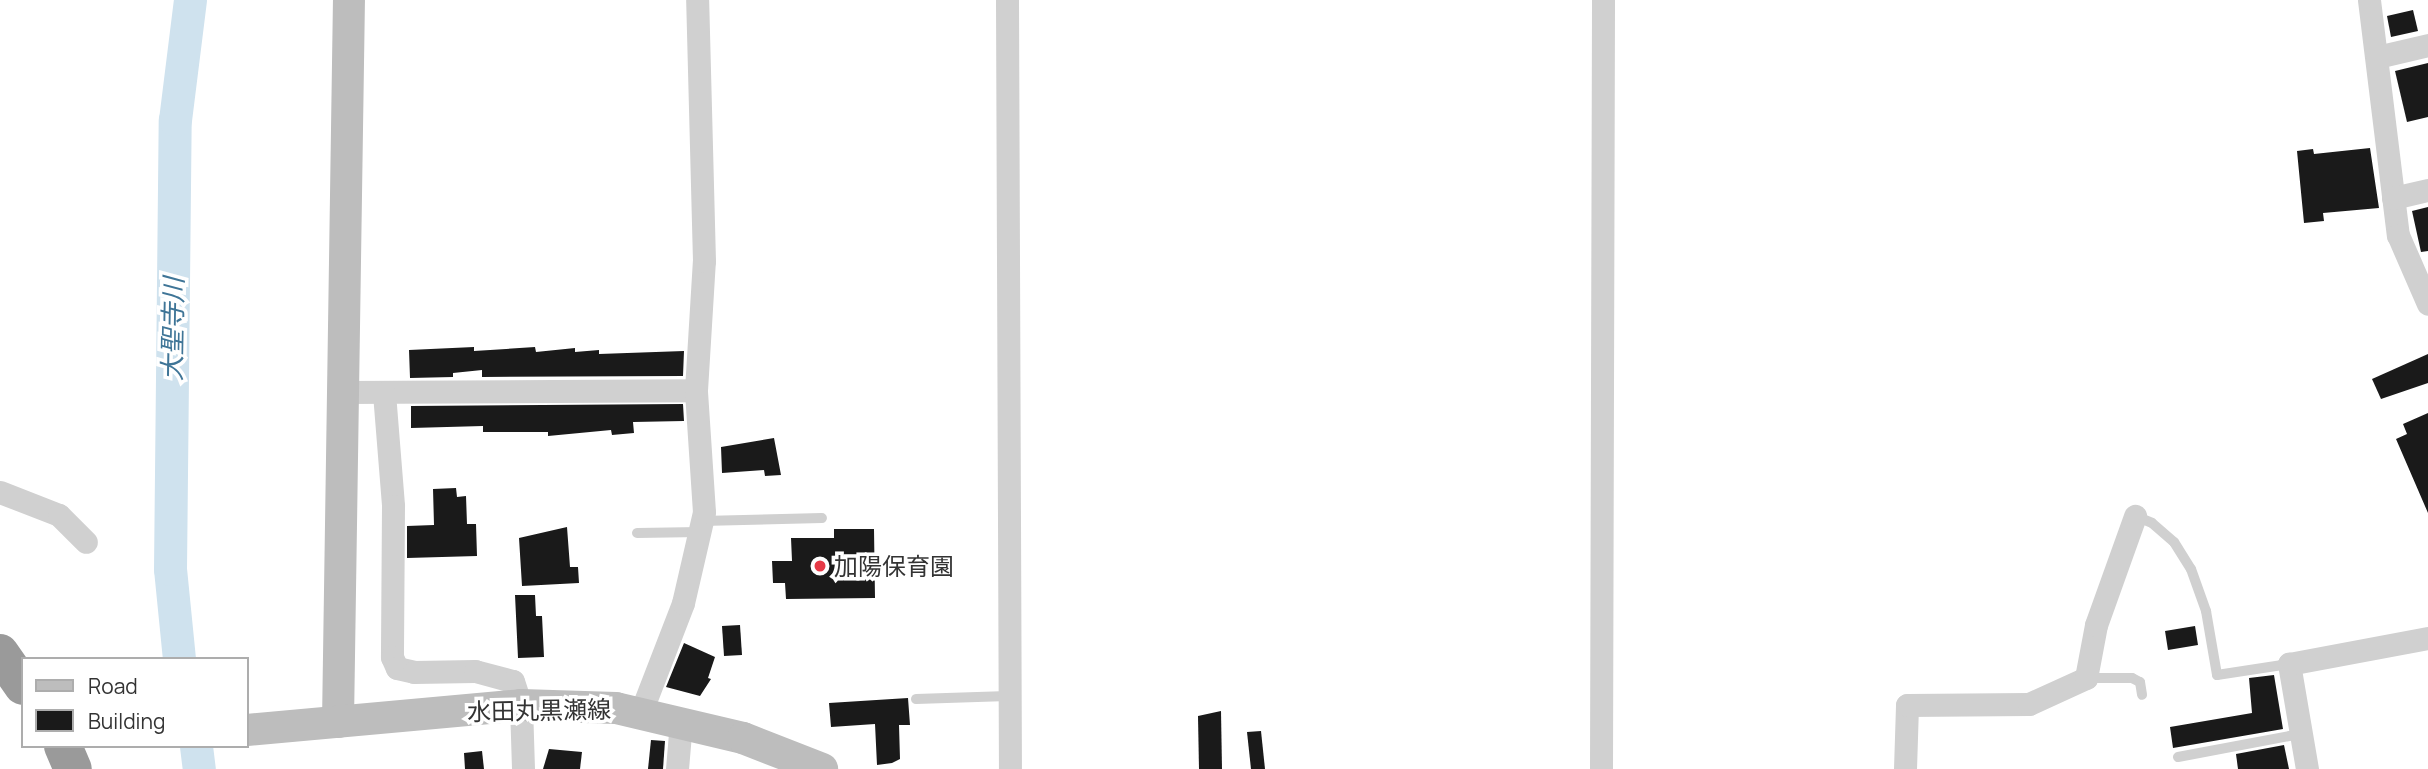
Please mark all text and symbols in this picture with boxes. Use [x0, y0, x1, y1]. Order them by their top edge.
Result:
water label: 大聖寺川 [156, 277, 190, 381]
place label: 加陽保育園 [834, 552, 954, 580]
marker: 加陽保育園 [812, 558, 828, 574]
legend [21, 657, 248, 748]
text: Road [88, 672, 138, 700]
street label: 水田丸黒瀬線 [467, 694, 611, 726]
text: Building [88, 707, 165, 735]

